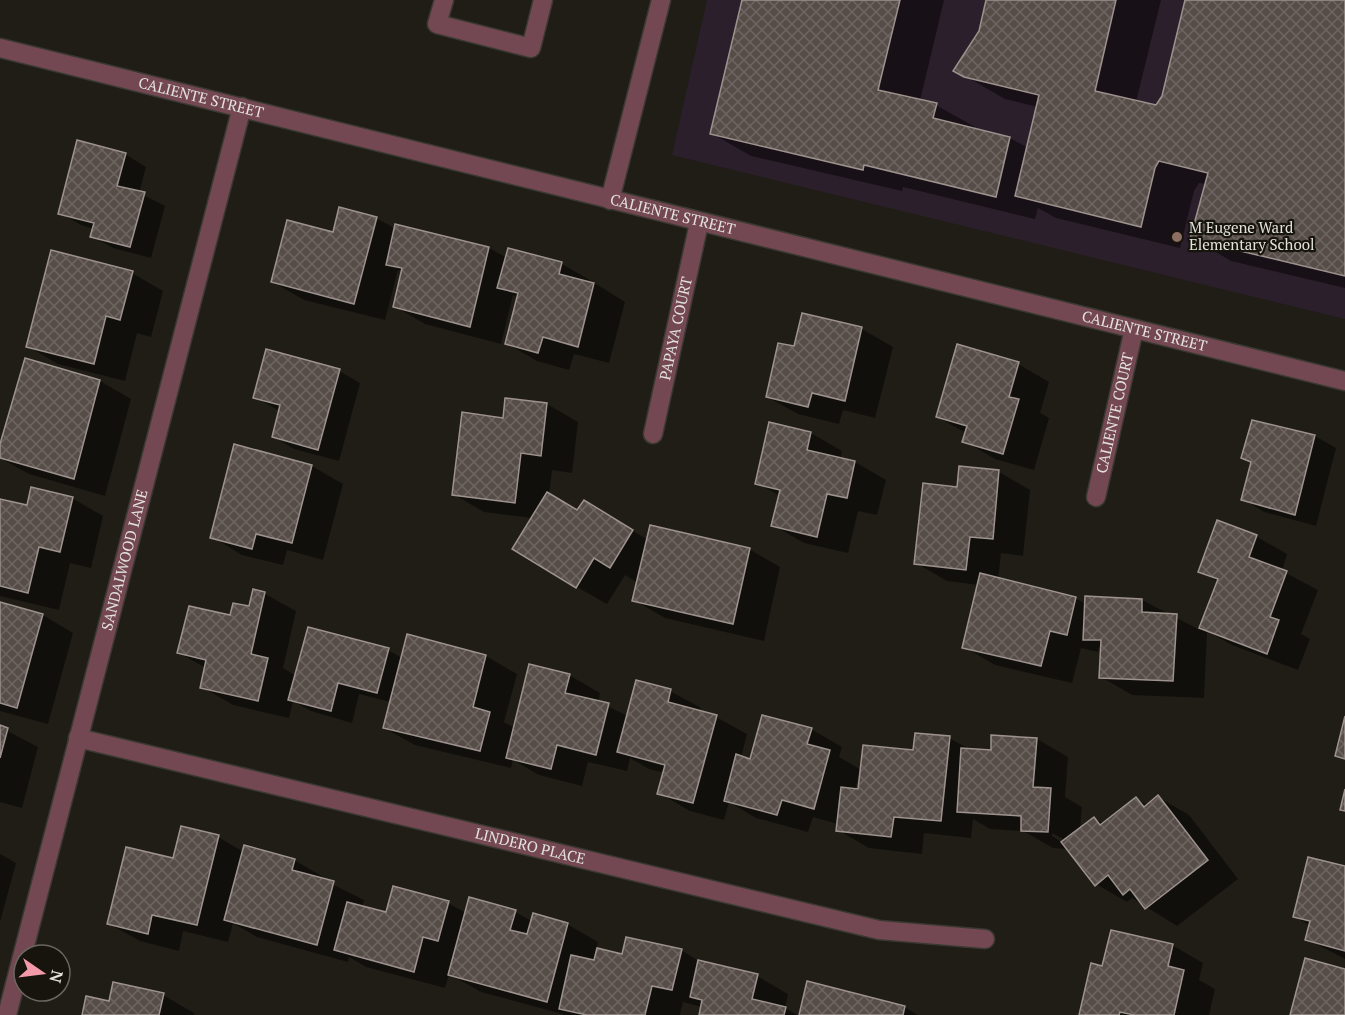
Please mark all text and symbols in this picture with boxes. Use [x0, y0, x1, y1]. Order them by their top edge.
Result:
street label: CALIENTE STREET [137, 72, 266, 122]
street label: CALIENTE STREET [608, 188, 738, 239]
place label: M Eugene Ward Elementary School [1189, 217, 1315, 254]
marker: M Eugene Ward Elementary School [1170, 230, 1184, 244]
street label: PAPAYA COURT [654, 275, 696, 382]
street label: CALIENTE STREET [1080, 305, 1209, 355]
street label: CALIENTE COURT [1091, 351, 1137, 475]
street label: SANDALWOOD LANE [96, 487, 152, 632]
street label: LINDERO PLACE [473, 823, 588, 868]
north arrow [12, 943, 72, 1003]
text: N [44, 968, 69, 985]

